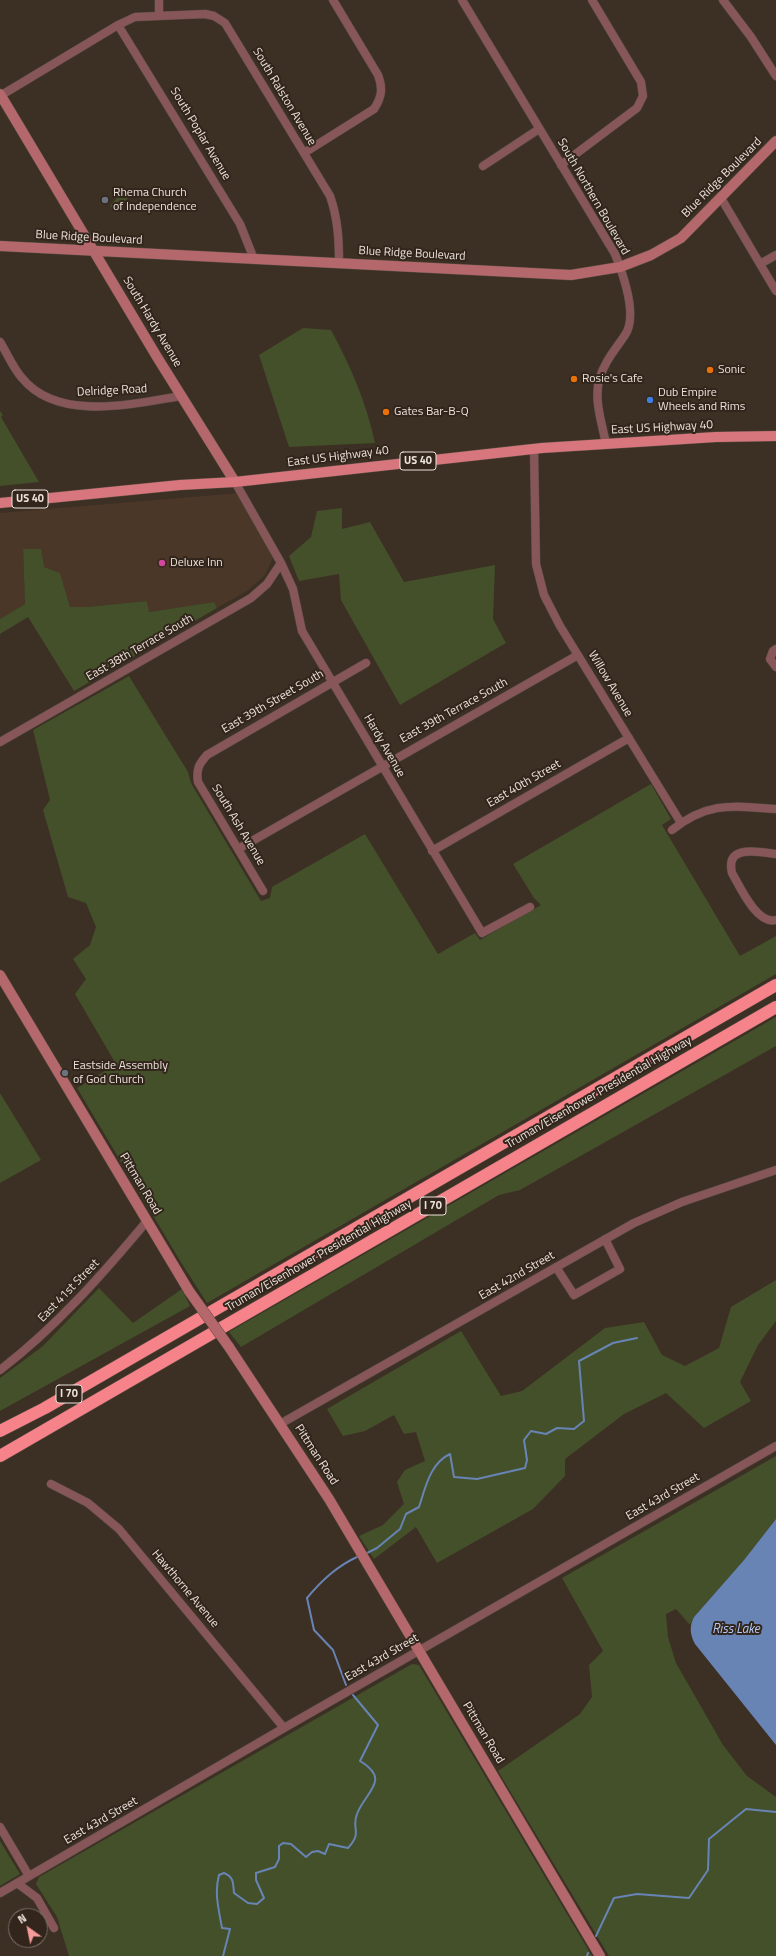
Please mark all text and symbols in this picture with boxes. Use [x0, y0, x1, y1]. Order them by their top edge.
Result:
street label: South Ralston Avenue [249, 46, 319, 148]
street label: South Poplar Avenue [167, 85, 233, 183]
street label: Blue Ridge Boulevard [679, 135, 765, 221]
street label: South Northern Boulevard [554, 136, 632, 258]
place label: Rhema Church of Independence [113, 186, 197, 214]
marker: Rhema Church of Independence [100, 195, 110, 205]
street label: Blue Ridge Boulevard [35, 228, 143, 248]
street label: Blue Ridge Boulevard [358, 244, 466, 264]
street label: South Hardy Avenue [119, 274, 185, 370]
place label: Sonic [718, 363, 745, 377]
marker: Sonic [705, 365, 715, 375]
place label: Rosie's Cafe [582, 372, 643, 386]
marker: Rosie's Cafe [569, 374, 579, 384]
street label: Delridge Road [76, 382, 148, 400]
place label: Dub Empire Wheels and Rims [658, 386, 745, 414]
marker: Dub Empire Wheels and Rims [645, 395, 655, 405]
place label: Gates Bar-B-Q [394, 405, 469, 419]
marker: Gates Bar-B-Q [381, 407, 391, 417]
street label: East US Highway 40 [611, 418, 713, 438]
street label: East US Highway 40 [286, 444, 390, 470]
road number: US 40 [400, 452, 436, 470]
road number: US 40 [12, 490, 48, 508]
place label: Deluxe Inn [170, 556, 223, 570]
marker: Deluxe Inn [157, 558, 167, 568]
street label: East 38th Terrace South [84, 611, 196, 685]
street label: Willow Avenue [585, 648, 635, 720]
street label: East 39th Street South [219, 667, 327, 737]
street label: East 39th Terrace South [398, 675, 510, 747]
street label: Hardy Avenue [360, 712, 408, 780]
street label: East 40th Street [485, 757, 563, 811]
street label: South Ash Avenue [208, 782, 268, 868]
street label: Truman/Eisenhower Presidential Highway [504, 1034, 694, 1152]
place label: Eastside Assembly of God Church [73, 1059, 168, 1087]
marker: Eastside Assembly of God Church [60, 1068, 70, 1078]
street label: Pittman Road [116, 1151, 164, 1217]
street label: Truman/Eisenhower Presidential Highway [224, 1197, 414, 1315]
road number: I 70 [420, 1197, 446, 1215]
street label: East 42nd Street [477, 1249, 557, 1303]
street label: East 41st Street [35, 1257, 103, 1325]
road number: I 70 [56, 1385, 82, 1403]
street label: Pittman Road [291, 1422, 341, 1488]
street label: East 43rd Street [624, 1470, 702, 1524]
street label: Hawthorne Avenue [148, 1547, 222, 1631]
water label: Riss Lake [712, 1622, 760, 1638]
street label: East 43rd Street [343, 1631, 421, 1685]
street label: Pittman Road [459, 1700, 507, 1766]
street label: East 43rd Street [62, 1794, 140, 1848]
north arrow [8, 1908, 48, 1948]
text: N [14, 1910, 30, 1928]

